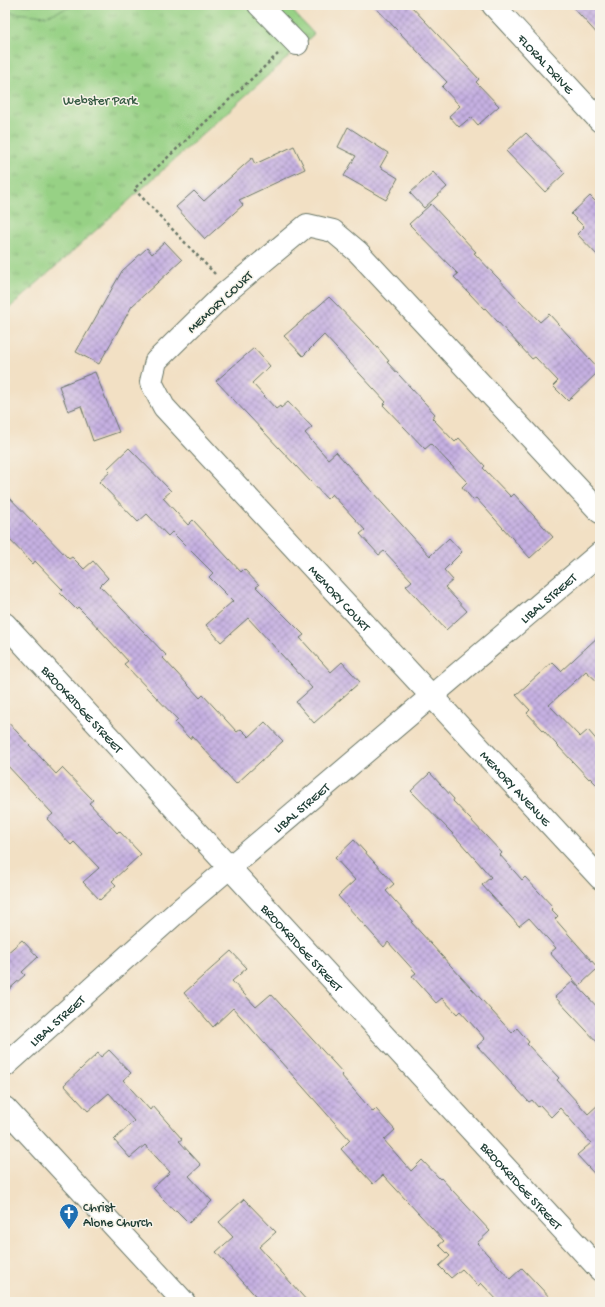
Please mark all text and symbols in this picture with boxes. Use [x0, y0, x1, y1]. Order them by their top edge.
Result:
street label: FLORAL DRIVE [513, 31, 576, 98]
park label: Webster Park [63, 94, 138, 109]
street label: MEMORY COURT [185, 268, 257, 337]
street label: MEMORY COURT [304, 563, 373, 636]
street label: LIBAL STREET [518, 571, 581, 627]
street label: BROOKRIDGE STREET [37, 663, 126, 758]
street label: MEMORY AVENUE [476, 748, 553, 830]
street label: LIBAL STREET [271, 780, 334, 837]
street label: BROOKRIDGE STREET [256, 901, 345, 996]
street label: LIBAL STREET [27, 993, 90, 1050]
street label: BROOKRIDGE STREET [476, 1139, 565, 1234]
place label: Christ Alone Church [83, 1201, 152, 1231]
church icon: Christ Alone Church [58, 1202, 80, 1230]

